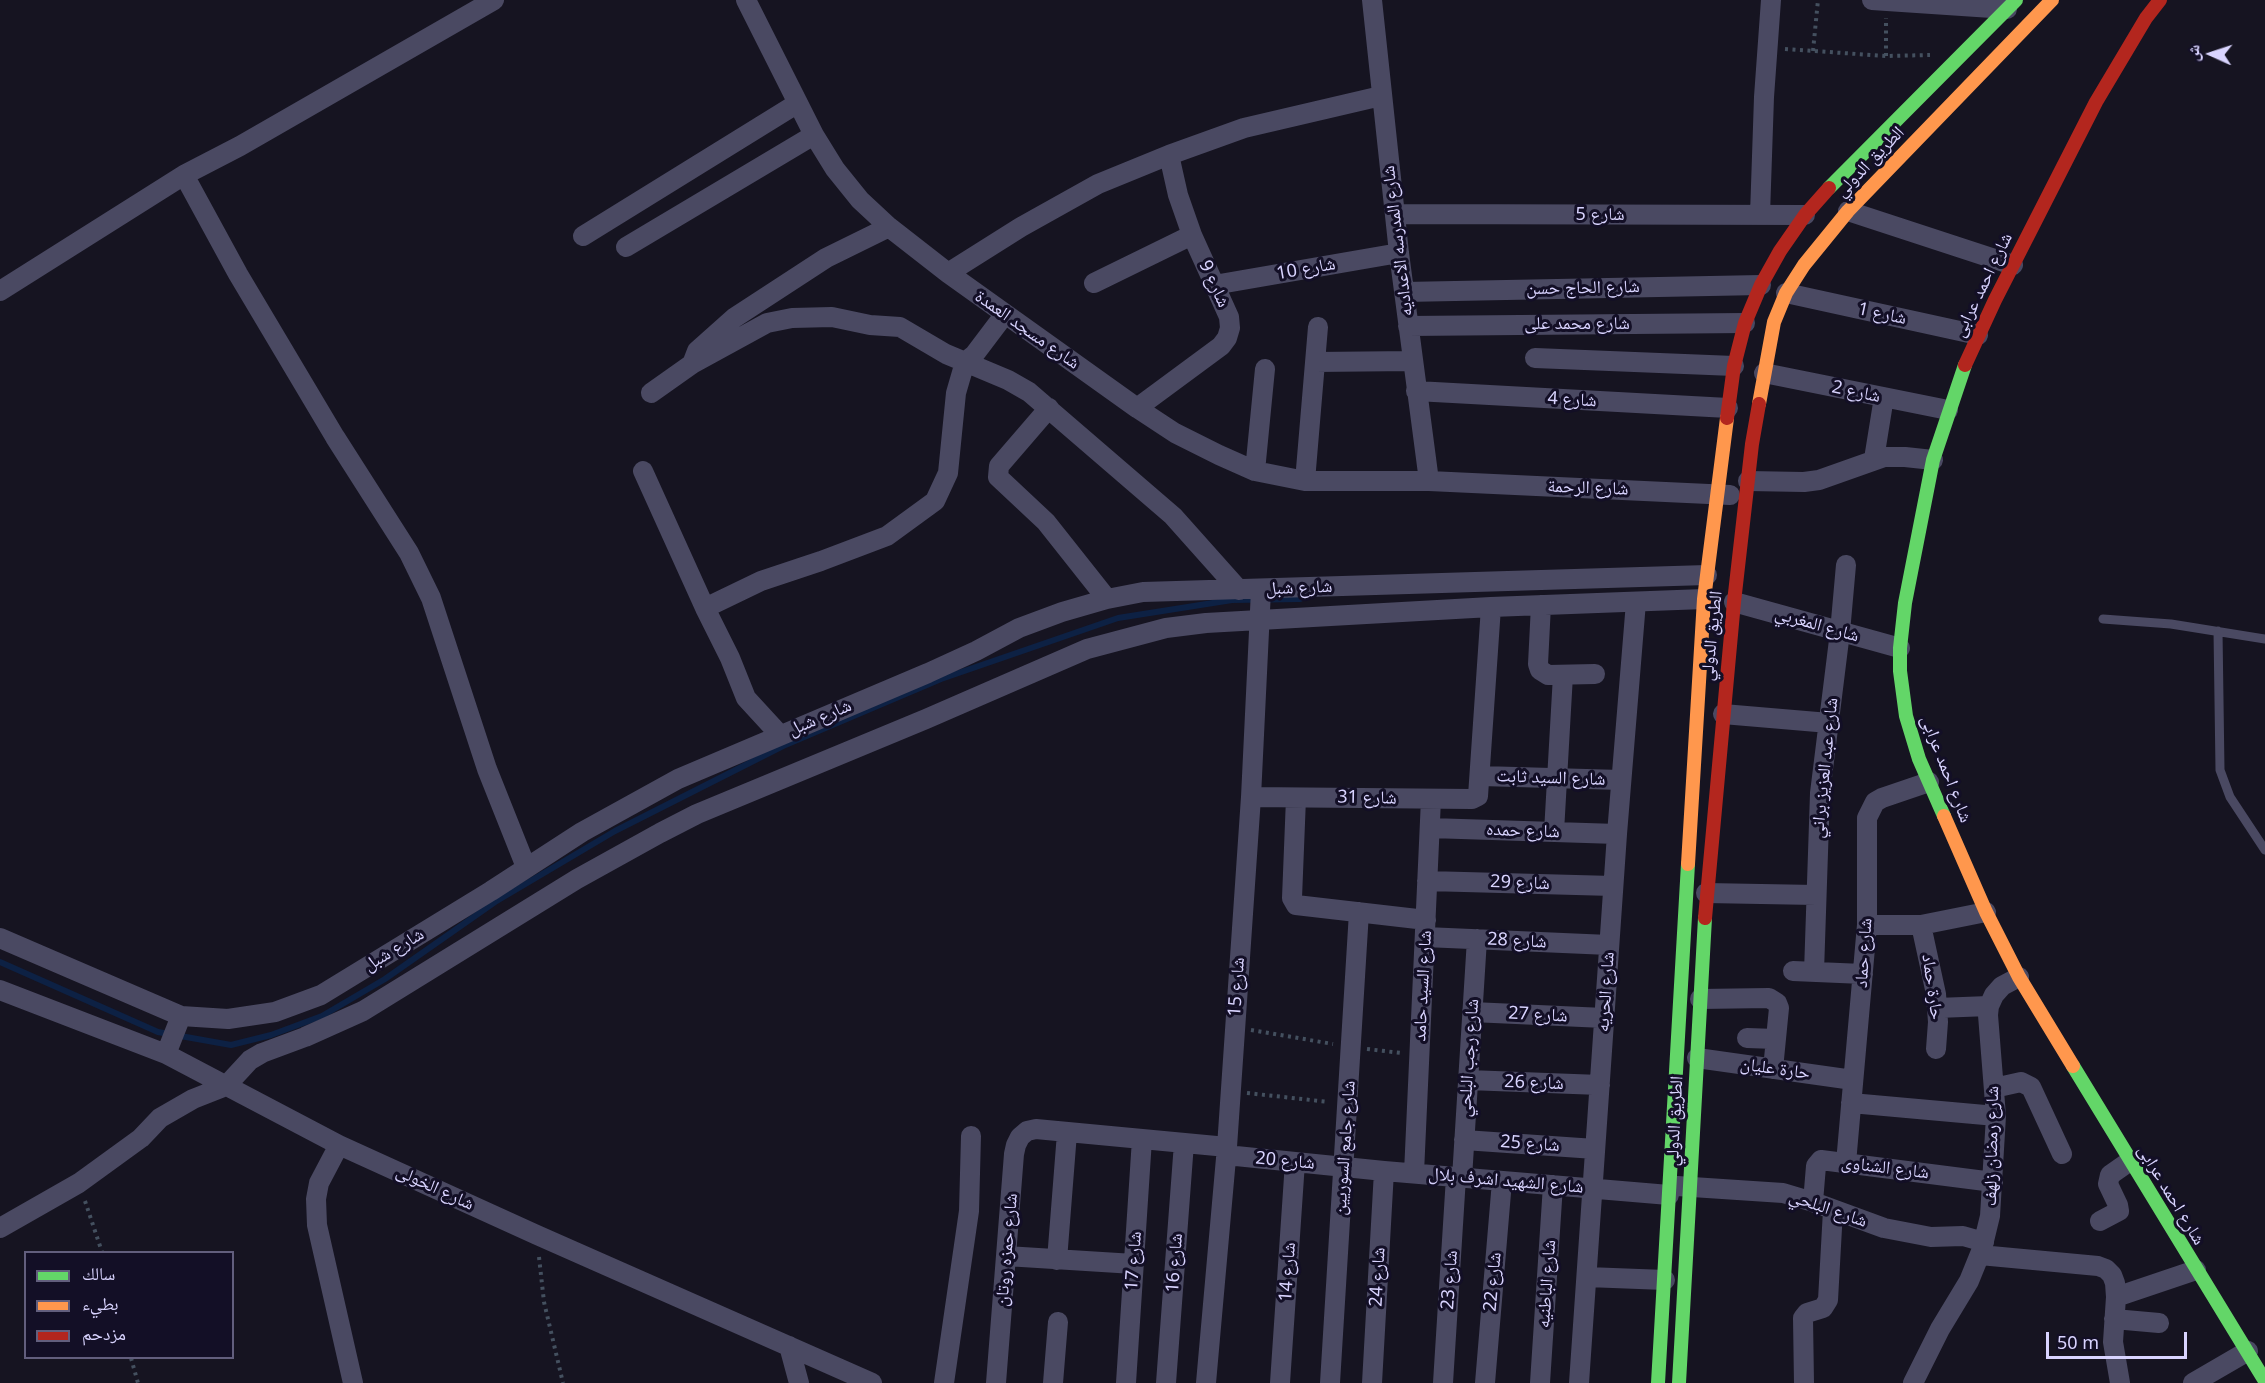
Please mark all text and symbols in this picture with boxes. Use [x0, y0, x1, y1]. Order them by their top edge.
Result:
north arrow [2181, 24, 2241, 84]
text: ش [2182, 44, 2204, 62]
street label: الطريق الدولي [1831, 122, 1909, 202]
street label: شارع المدرسه الاعداديه [1378, 164, 1418, 318]
street label: شارع 5 [1575, 204, 1625, 226]
street label: شارع احمد عرابى [1948, 229, 2018, 341]
street label: شارع 10 [1275, 253, 1337, 285]
street label: شارع 9 [1194, 257, 1234, 311]
street label: شارع الحاج حسن [1526, 276, 1640, 300]
street label: شارع مسجد العمدة [970, 286, 1084, 374]
street label: شارع 1 [1856, 298, 1908, 330]
street label: شارع محمد على [1524, 313, 1630, 335]
street label: شارع 2 [1830, 376, 1882, 408]
street label: شارع 4 [1547, 388, 1597, 412]
street label: شارع الرحمة [1547, 476, 1629, 500]
street label: شارع شبل [1265, 576, 1333, 600]
street label: الطريق الدولي [1697, 590, 1727, 682]
street label: شارع المغربي [1772, 603, 1862, 647]
street label: شارع شبل [785, 695, 855, 741]
street label: شارع عبد العزيز براني [1807, 697, 1843, 839]
street label: شارع احمد عرابى [1916, 712, 1976, 826]
street label: شارع السيد ثابت [1496, 765, 1606, 791]
street label: شارع 31 [1337, 787, 1397, 809]
street label: شارع حمده [1486, 819, 1560, 843]
street label: شارع 29 [1490, 871, 1550, 895]
street label: شارع حماد [1851, 917, 1877, 989]
street label: شارع شبل [360, 924, 428, 976]
street label: شارع 28 [1487, 929, 1547, 953]
street label: شارع السيد حامد [1409, 930, 1437, 1042]
street label: شارع الحريه [1592, 951, 1620, 1033]
street label: حارة حماد [1917, 953, 1947, 1021]
street label: شارع 15 [1224, 957, 1250, 1017]
street label: شارع رجب البلحي [1454, 998, 1484, 1118]
street label: شارع 27 [1508, 1003, 1568, 1027]
street label: حارة عليان [1739, 1053, 1811, 1085]
street label: شارع 26 [1504, 1071, 1564, 1095]
street label: الطريق الدولي [1662, 1075, 1688, 1167]
street label: شارع جامع السوريين [1330, 1080, 1360, 1216]
street label: شارع رمضان زلهف [1980, 1086, 2004, 1206]
street label: شارع 25 [1500, 1131, 1560, 1157]
street label: شارع احمد عرابى [2133, 1141, 2209, 1249]
street label: شارع 20 [1254, 1148, 1316, 1174]
street label: شارع الشناوى [1840, 1152, 1930, 1184]
street label: شارع الخولى [393, 1161, 477, 1215]
street label: شارع الشهيد اشرف بلال [1428, 1163, 1584, 1199]
street label: شارع البلحي [1786, 1186, 1870, 1232]
street label: شارع حمزه روتان [991, 1192, 1023, 1308]
street label: شارع 17 [1121, 1231, 1147, 1291]
street label: شارع 16 [1162, 1233, 1188, 1293]
street label: شارع الباطنيه [1533, 1239, 1561, 1329]
street label: شارع 14 [1275, 1242, 1301, 1302]
street label: شارع 24 [1366, 1247, 1390, 1307]
street label: شارع 23 [1437, 1250, 1463, 1310]
legend [24, 1251, 234, 1359]
street label: شارع 22 [1480, 1251, 1506, 1313]
text: سالك [82, 1261, 115, 1285]
text: بطيء [82, 1291, 119, 1315]
scale bar [2049, 1320, 2190, 1358]
text: مزدحم [82, 1321, 126, 1345]
text: 50 m [2057, 1330, 2099, 1354]

